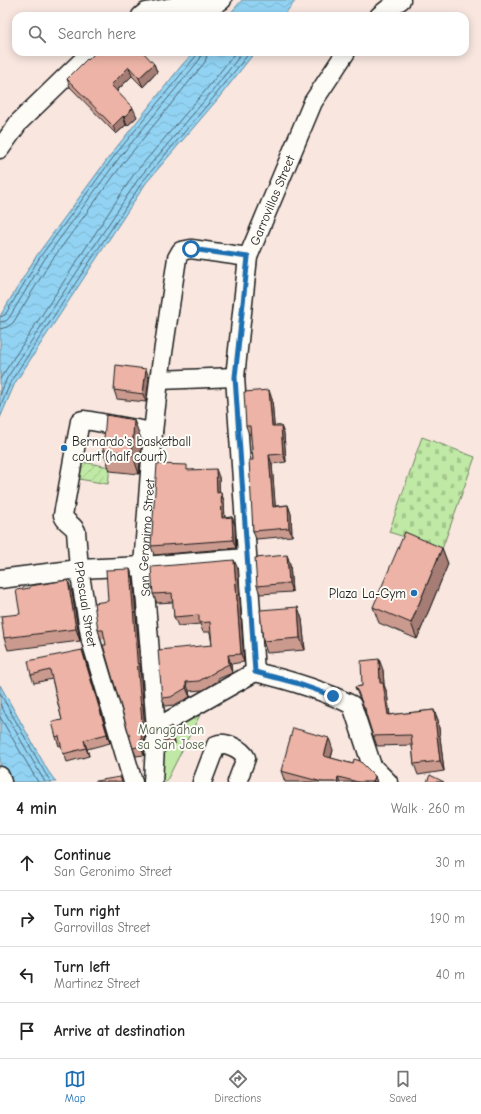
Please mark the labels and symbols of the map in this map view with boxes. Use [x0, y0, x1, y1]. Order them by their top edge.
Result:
street label: Garrovillas Street [247, 152, 298, 248]
route start [182, 240, 200, 258]
place label: Bernardo's basketball court (half court) [72, 434, 191, 464]
marker: Bernardo's basketball court (half court) [59, 443, 69, 453]
street label: San Geronimo Street [136, 477, 158, 597]
street label: P.Pascual Street [71, 560, 100, 649]
place label: Plaza La-Gym [329, 586, 406, 601]
marker: Plaza La-Gym [409, 588, 419, 598]
route end [324, 687, 342, 705]
park label: Manggahan sa San Jose [138, 722, 205, 752]

